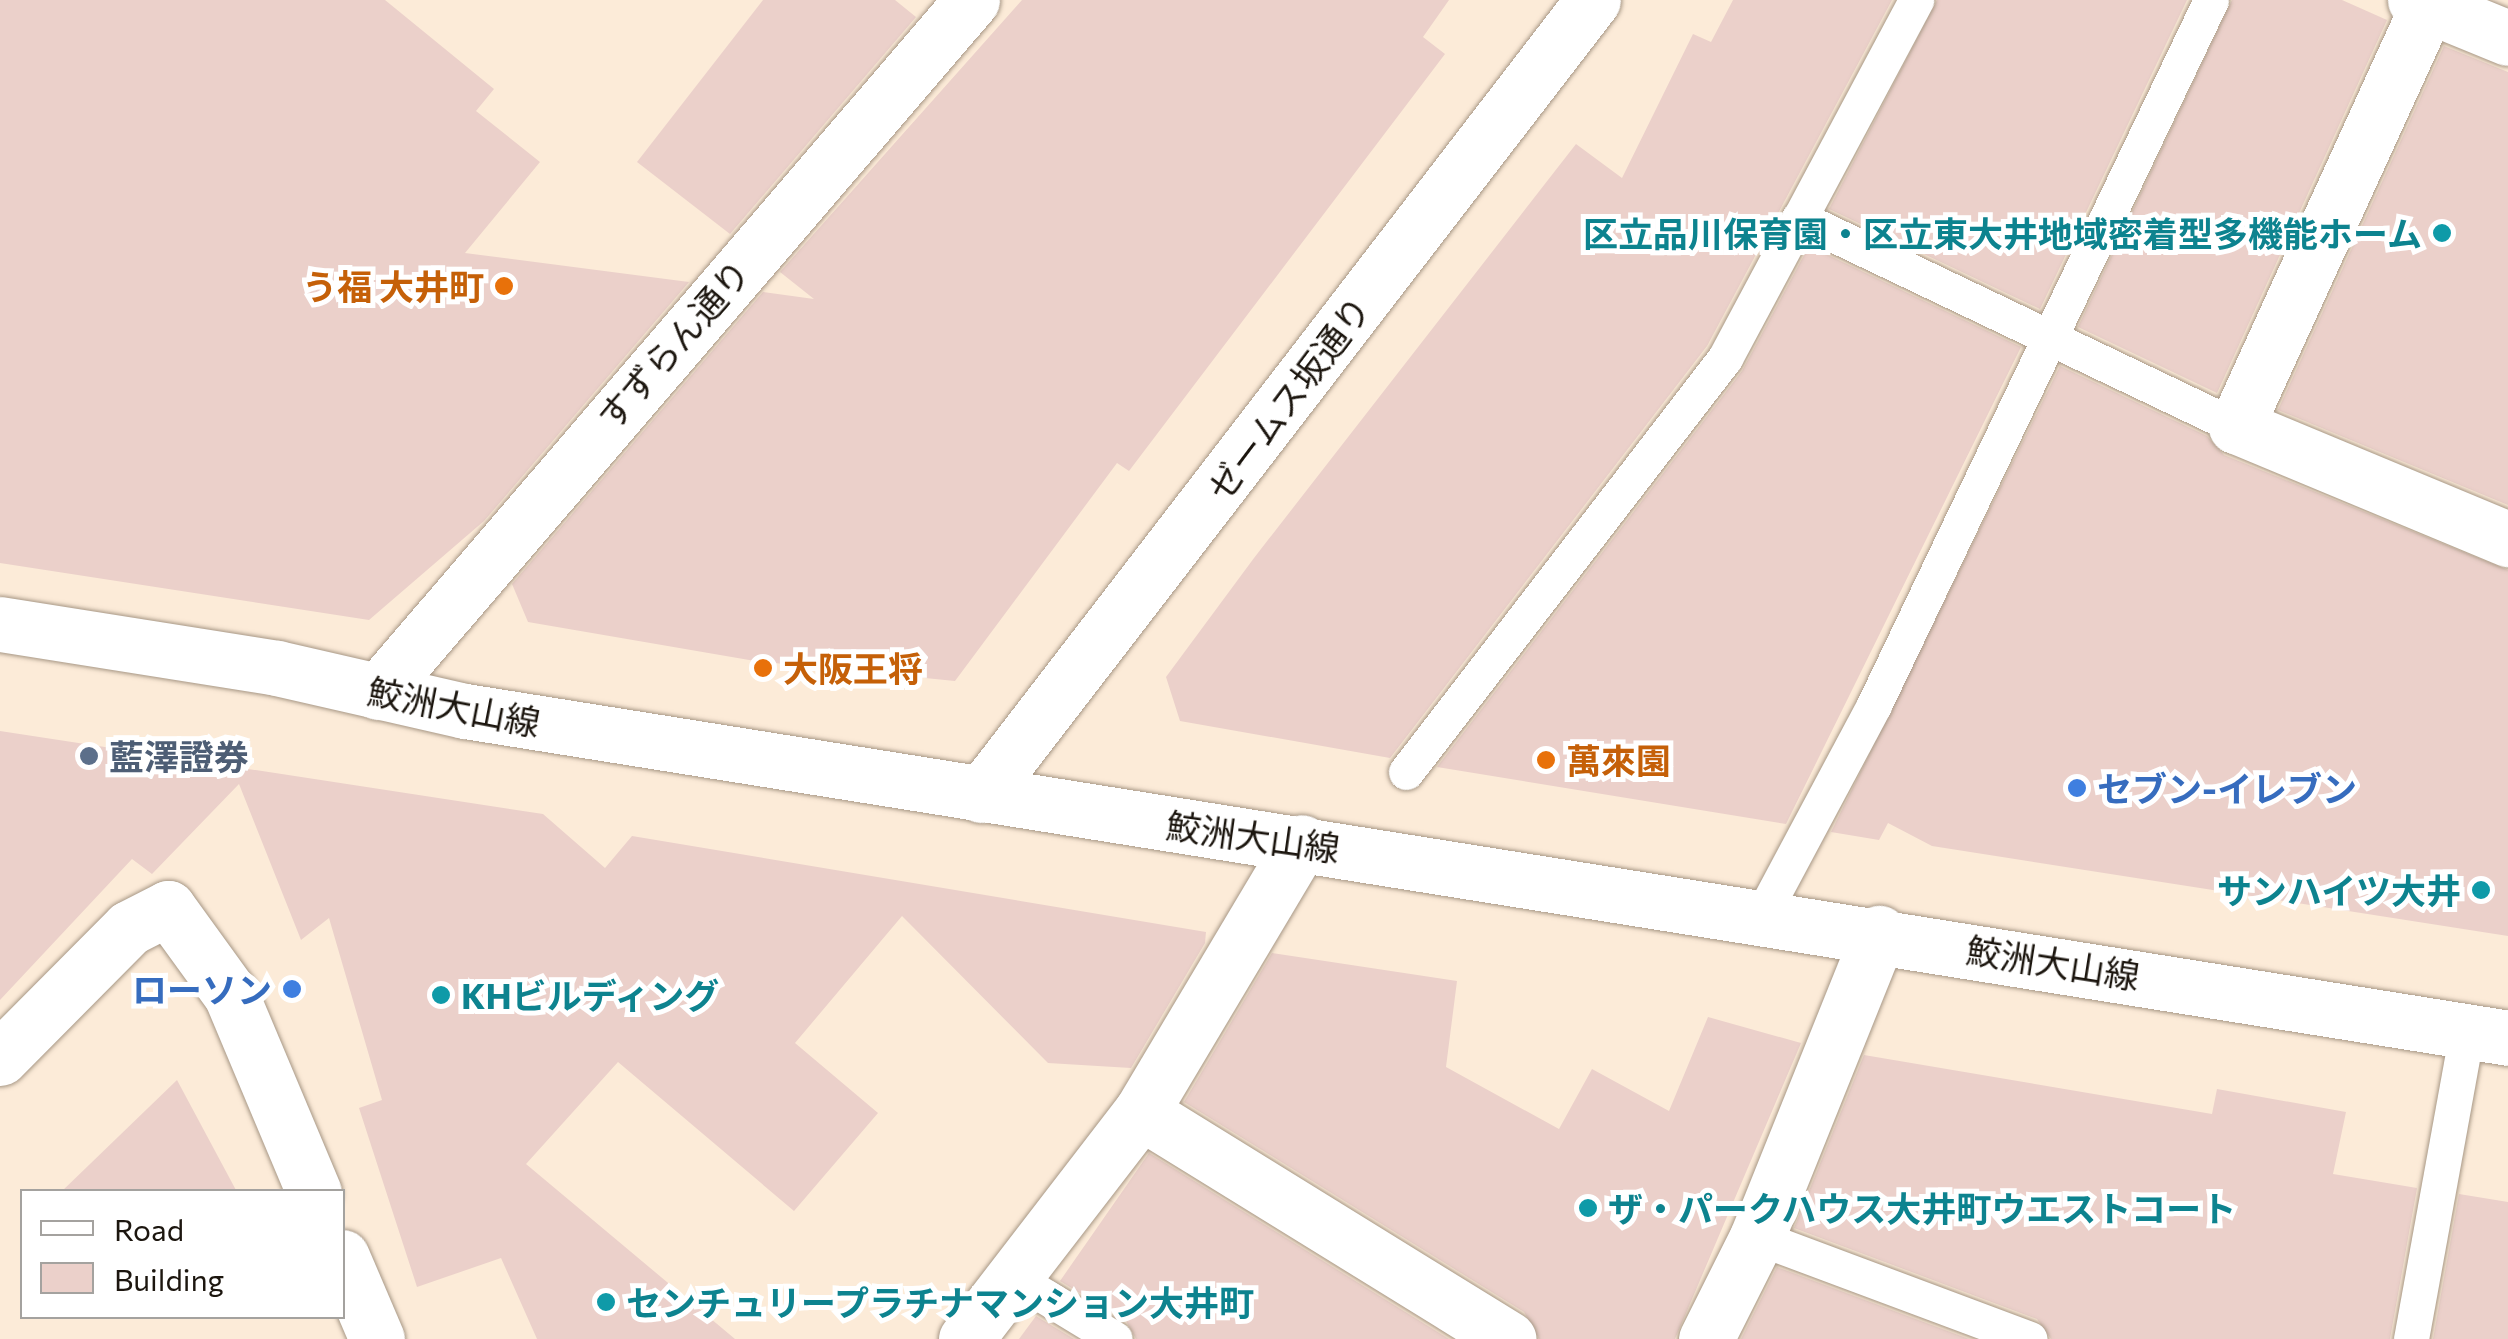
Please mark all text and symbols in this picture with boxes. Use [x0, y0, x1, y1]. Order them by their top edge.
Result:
place label: 区立品川保育園・区立東大井地域密着型多機能ホーム [1582, 212, 2422, 254]
marker: 区立品川保育園・区立東大井地域密着型多機能ホーム [2431, 222, 2453, 244]
street label: すずらん通り [588, 251, 758, 437]
place label: う福 大井町 [302, 265, 484, 307]
marker: う福 大井町 [493, 275, 515, 297]
street label: ゼームス坂通り [1198, 288, 1378, 508]
place label: 大阪王将 [783, 647, 923, 689]
marker: 大阪王将 [752, 657, 774, 679]
street label: 鮫洲大山線 [364, 669, 544, 743]
place label: 藍澤證券 [109, 735, 249, 777]
place label: 萬來園 [1566, 739, 1671, 781]
marker: 藍澤證券 [78, 745, 100, 767]
marker: 萬來園 [1535, 749, 1557, 771]
place label: セブン-イレブン [2097, 767, 2357, 809]
marker: セブン-イレブン [2066, 777, 2088, 799]
street label: 鮫洲大山線 [1163, 803, 1343, 869]
place label: サンハイツ大井 [2216, 869, 2461, 911]
marker: サンハイツ大井 [2470, 879, 2492, 901]
street label: 鮫洲大山線 [1963, 928, 2143, 996]
place label: ローソン [132, 968, 272, 1010]
place label: KHビルディング [461, 974, 722, 1016]
marker: ローソン [281, 978, 303, 1000]
marker: KHビルディング [430, 984, 452, 1006]
place label: ザ・パークハウス大井町ウエストコート [1608, 1187, 2238, 1229]
legend [20, 1189, 345, 1319]
marker: ザ・パークハウス大井町ウエストコート [1577, 1197, 1599, 1219]
text: Road [114, 1210, 184, 1247]
text: Building [114, 1260, 224, 1297]
place label: センチュリープラチナマンション大井町 [626, 1281, 1256, 1323]
marker: センチュリープラチナマンション大井町 [595, 1291, 617, 1313]

